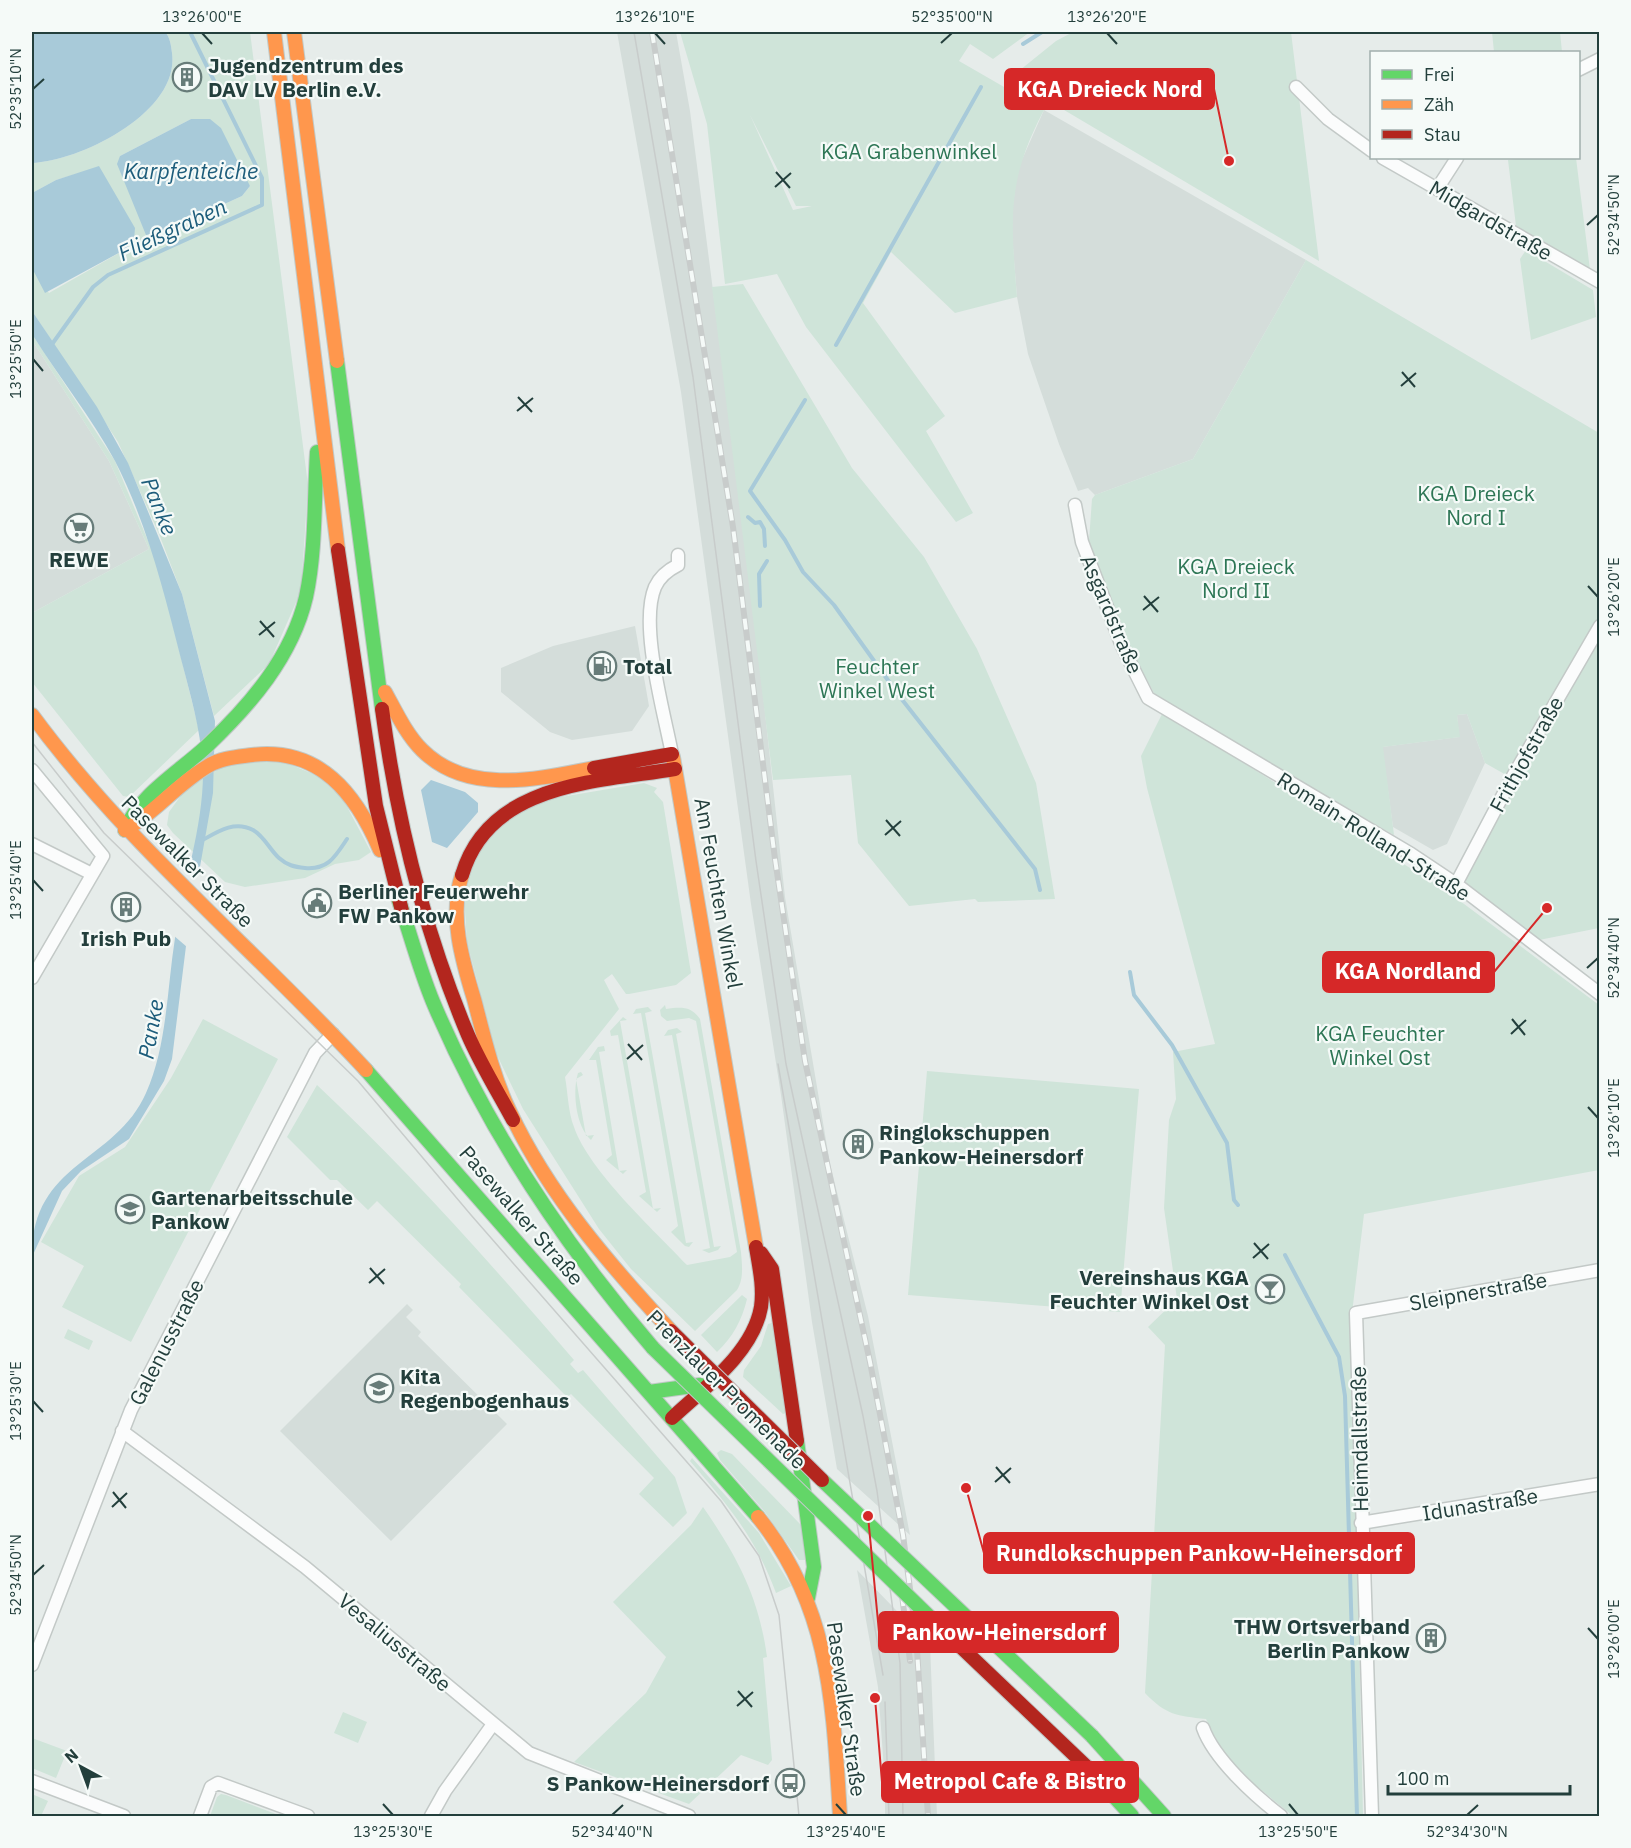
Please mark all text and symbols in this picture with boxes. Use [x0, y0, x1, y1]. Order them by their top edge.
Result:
text: 13°26'00"E [162, 7, 242, 26]
text: 13°26'10"E [615, 7, 695, 26]
text: 52°35'00"N [911, 7, 993, 26]
text: 13°26'20"E [1067, 7, 1147, 26]
text: 52°35'10"N [6, 48, 25, 130]
place label: Jugendzentrum des DAV LV Berlin e.V. [208, 51, 404, 103]
legend [1370, 51, 1580, 159]
building icon: Jugendzentrum des DAV LV Berlin e.V. [171, 61, 203, 93]
text: Frei [1424, 63, 1455, 86]
callout: KGA Dreieck Nord [1005, 69, 1214, 109]
text: KGA Dreieck Nord [1017, 74, 1203, 103]
text: Zäh [1424, 93, 1454, 116]
text: Stau [1424, 123, 1461, 146]
park label: KGA Grabenwinkel [821, 137, 997, 165]
water label: Karpfenteiche [124, 156, 258, 185]
street label: Midgardstraße [1424, 173, 1558, 267]
text: 52°34'50"N [1604, 174, 1623, 256]
water label: Fließgraben [113, 191, 231, 267]
text: 13°25'50"E [6, 319, 25, 399]
water label: Panke [135, 473, 185, 539]
park label: KGA Dreieck Nord I [1417, 479, 1535, 531]
supermarket icon: REWE [63, 512, 95, 544]
place label: REWE [49, 545, 109, 573]
street label: Asgardstraße [1074, 550, 1150, 678]
park label: KGA Dreieck Nord II [1177, 552, 1295, 604]
text: 13°26'20"E [1604, 557, 1623, 637]
fuel station icon: Total [586, 650, 618, 682]
place label: Total [623, 652, 672, 680]
park label: Feuchter Winkel West [819, 652, 935, 704]
street label: Frithjofstraße [1483, 691, 1569, 817]
street label: Romain-Rolland-Straße [1272, 765, 1476, 907]
street label: Pasewalker Straße [116, 789, 260, 933]
street label: Am Feuchten Winkel [688, 795, 750, 991]
text: 13°25'40"E [6, 840, 25, 920]
place label: Berliner Feuerwehr FW Pankow [338, 877, 530, 929]
public building icon: Berliner Feuerwehr FW Pankow [301, 887, 333, 919]
building icon: Irish Pub [110, 891, 142, 923]
text: 52°34'40"N [1604, 917, 1623, 999]
place label: Irish Pub [81, 924, 171, 952]
callout: KGA Nordland [1323, 952, 1494, 992]
text: KGA Nordland [1335, 956, 1481, 985]
water label: Panke [131, 997, 169, 1061]
park label: KGA Feuchter Winkel Ost [1315, 1019, 1445, 1071]
text: 13°26'10"E [1604, 1078, 1623, 1158]
place label: Ringlokschuppen Pankow-Heinersdorf [879, 1118, 1084, 1170]
building icon: Ringlokschuppen Pankow-Heinersdorf [842, 1128, 874, 1160]
street label: Pasewalker Straße [454, 1139, 590, 1291]
place label: Gartenarbeitsschule Pankow [151, 1183, 353, 1235]
school or university icon: Gartenarbeitsschule Pankow [114, 1193, 146, 1225]
place label: Vereinshaus KGA Feuchter Winkel Ost [1049, 1263, 1249, 1315]
street label: Sleipnerstraße [1407, 1265, 1549, 1317]
bar icon: Vereinshaus KGA Feuchter Winkel Ost [1254, 1273, 1286, 1305]
street label: Galenusstraße [122, 1274, 210, 1410]
street label: Prenzlauer Promenade [641, 1303, 813, 1475]
text: 13°25'30"E [6, 1361, 25, 1441]
place label: Kita Regenbogenhaus [400, 1362, 569, 1414]
street label: Heimdallstraße [1344, 1366, 1374, 1512]
school or university icon: Kita Regenbogenhaus [363, 1372, 395, 1404]
street label: Idunastraße [1420, 1481, 1540, 1527]
callout: Rundlokschuppen Pankow-Heinersdorf [984, 1533, 1414, 1573]
text: 52°34'50"N [6, 1534, 25, 1616]
text: Rundlokschuppen Pankow-Heinersdorf [996, 1538, 1402, 1567]
street label: Vesaliusstraße [333, 1586, 457, 1698]
text: 13°26'00"E [1604, 1599, 1623, 1679]
callout: Pankow-Heinersdorf [879, 1612, 1118, 1652]
place label: THW Ortsverband Berlin Pankow [1234, 1612, 1410, 1664]
text: Pankow-Heinersdorf [892, 1617, 1106, 1646]
street label: Pasewalker Straße [821, 1620, 873, 1798]
building icon: THW Ortsverband Berlin Pankow [1415, 1622, 1447, 1654]
north arrow [51, 1737, 111, 1797]
text: N [60, 1744, 82, 1767]
scale bar [1388, 1758, 1570, 1796]
callout: Metropol Cafe & Bistro [882, 1762, 1138, 1802]
text: Metropol Cafe & Bistro [894, 1766, 1126, 1795]
bus stop icon: S Pankow-Heinersdorf [774, 1767, 806, 1799]
text: 100 m [1397, 1767, 1449, 1790]
place label: S Pankow-Heinersdorf [547, 1769, 769, 1797]
text: 13°25'30"E [353, 1822, 433, 1841]
text: 52°34'40"N [571, 1822, 653, 1841]
text: 13°25'40"E [806, 1822, 886, 1841]
text: 13°25'50"E [1258, 1822, 1338, 1841]
text: 52°34'30"N [1426, 1822, 1508, 1841]

